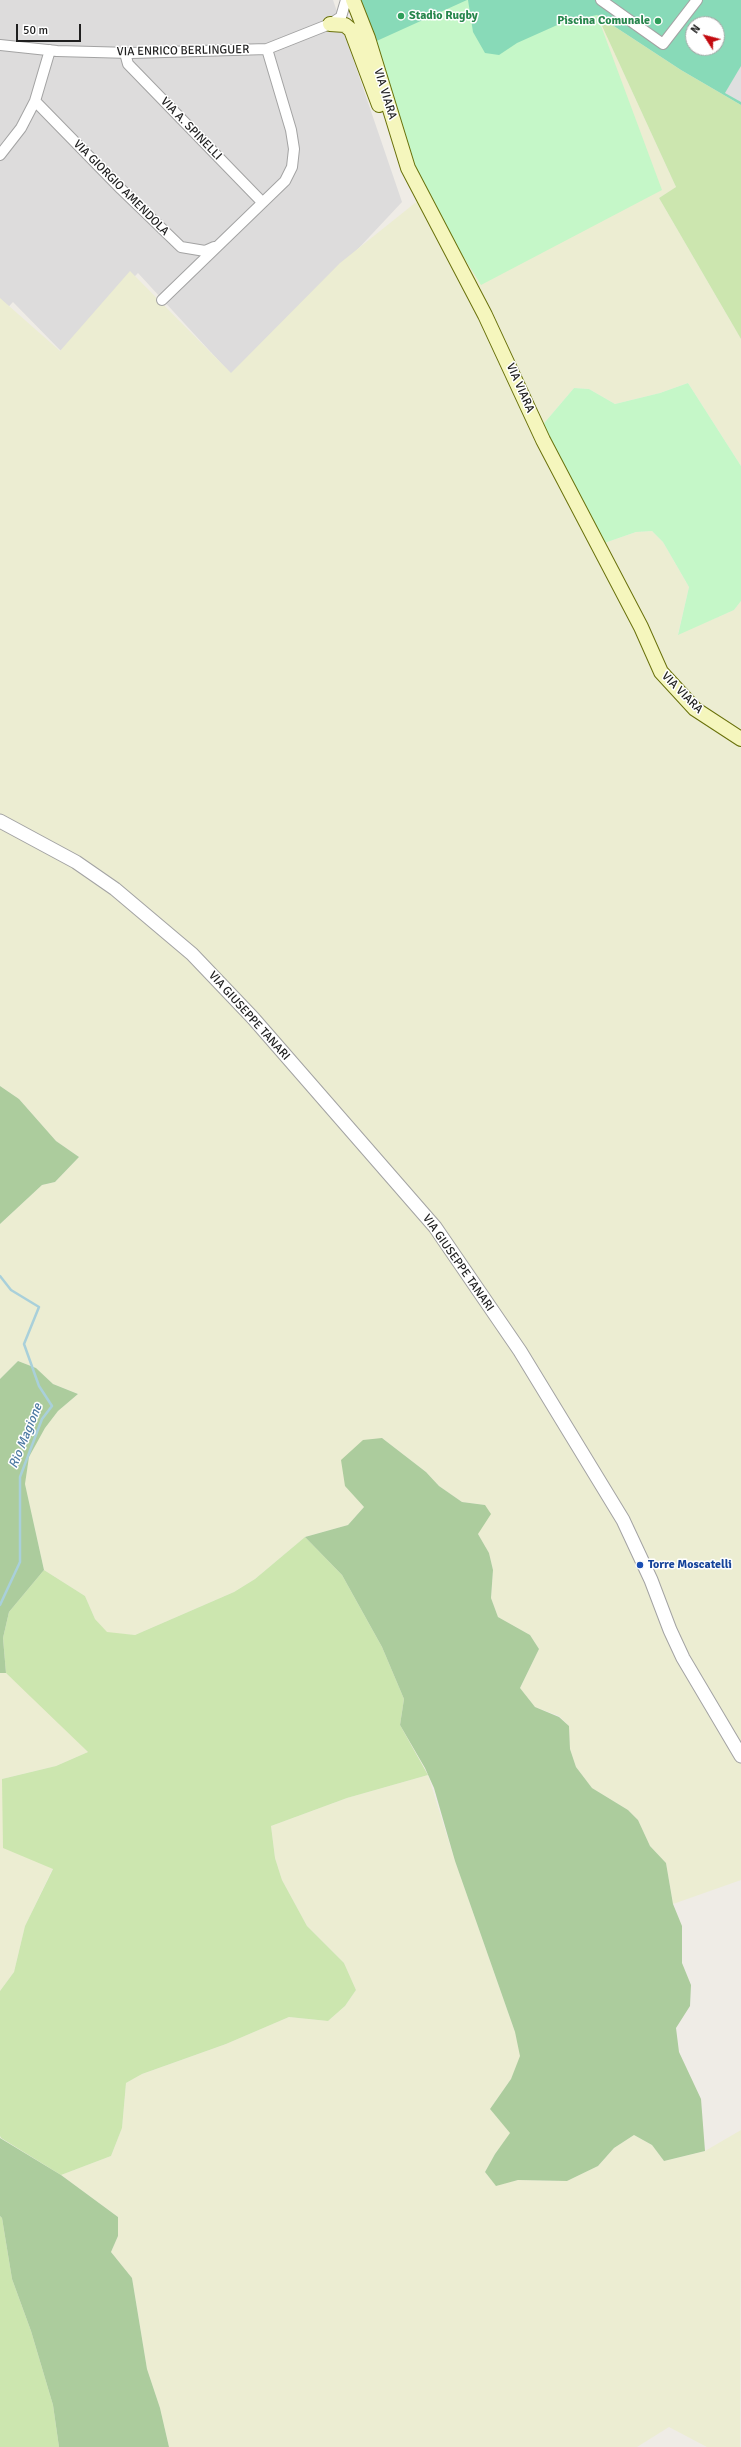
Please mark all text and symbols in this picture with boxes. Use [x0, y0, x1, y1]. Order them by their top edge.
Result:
place label: Stadio Rugby [409, 9, 478, 23]
marker: Stadio Rugby [396, 11, 406, 21]
place label: Piscina Comunale [557, 14, 650, 28]
scale bar [18, 16, 83, 42]
marker: Piscina Comunale [653, 16, 663, 26]
north arrow [685, 16, 725, 56]
text: N [688, 22, 703, 36]
text: 50 m [23, 23, 48, 38]
street label: VIA ENRICO BERLINGUER [117, 43, 249, 59]
street label: VIA VIARA [370, 67, 400, 121]
street label: VIA A. SPINELLI [157, 95, 225, 163]
street label: VIA GIORGIO AMENDOLA [70, 137, 172, 239]
street label: VIA VIARA [503, 361, 537, 415]
street label: VIA VIARA [658, 669, 706, 717]
street label: VIA GIUSEPPE TANARI [205, 968, 293, 1064]
street label: VIA GIUSEPPE TANARI [419, 1212, 497, 1314]
water label: Rio Magione [6, 1401, 46, 1471]
place label: Torre Moscatelli [648, 1558, 732, 1572]
marker: Torre Moscatelli [635, 1560, 645, 1570]

